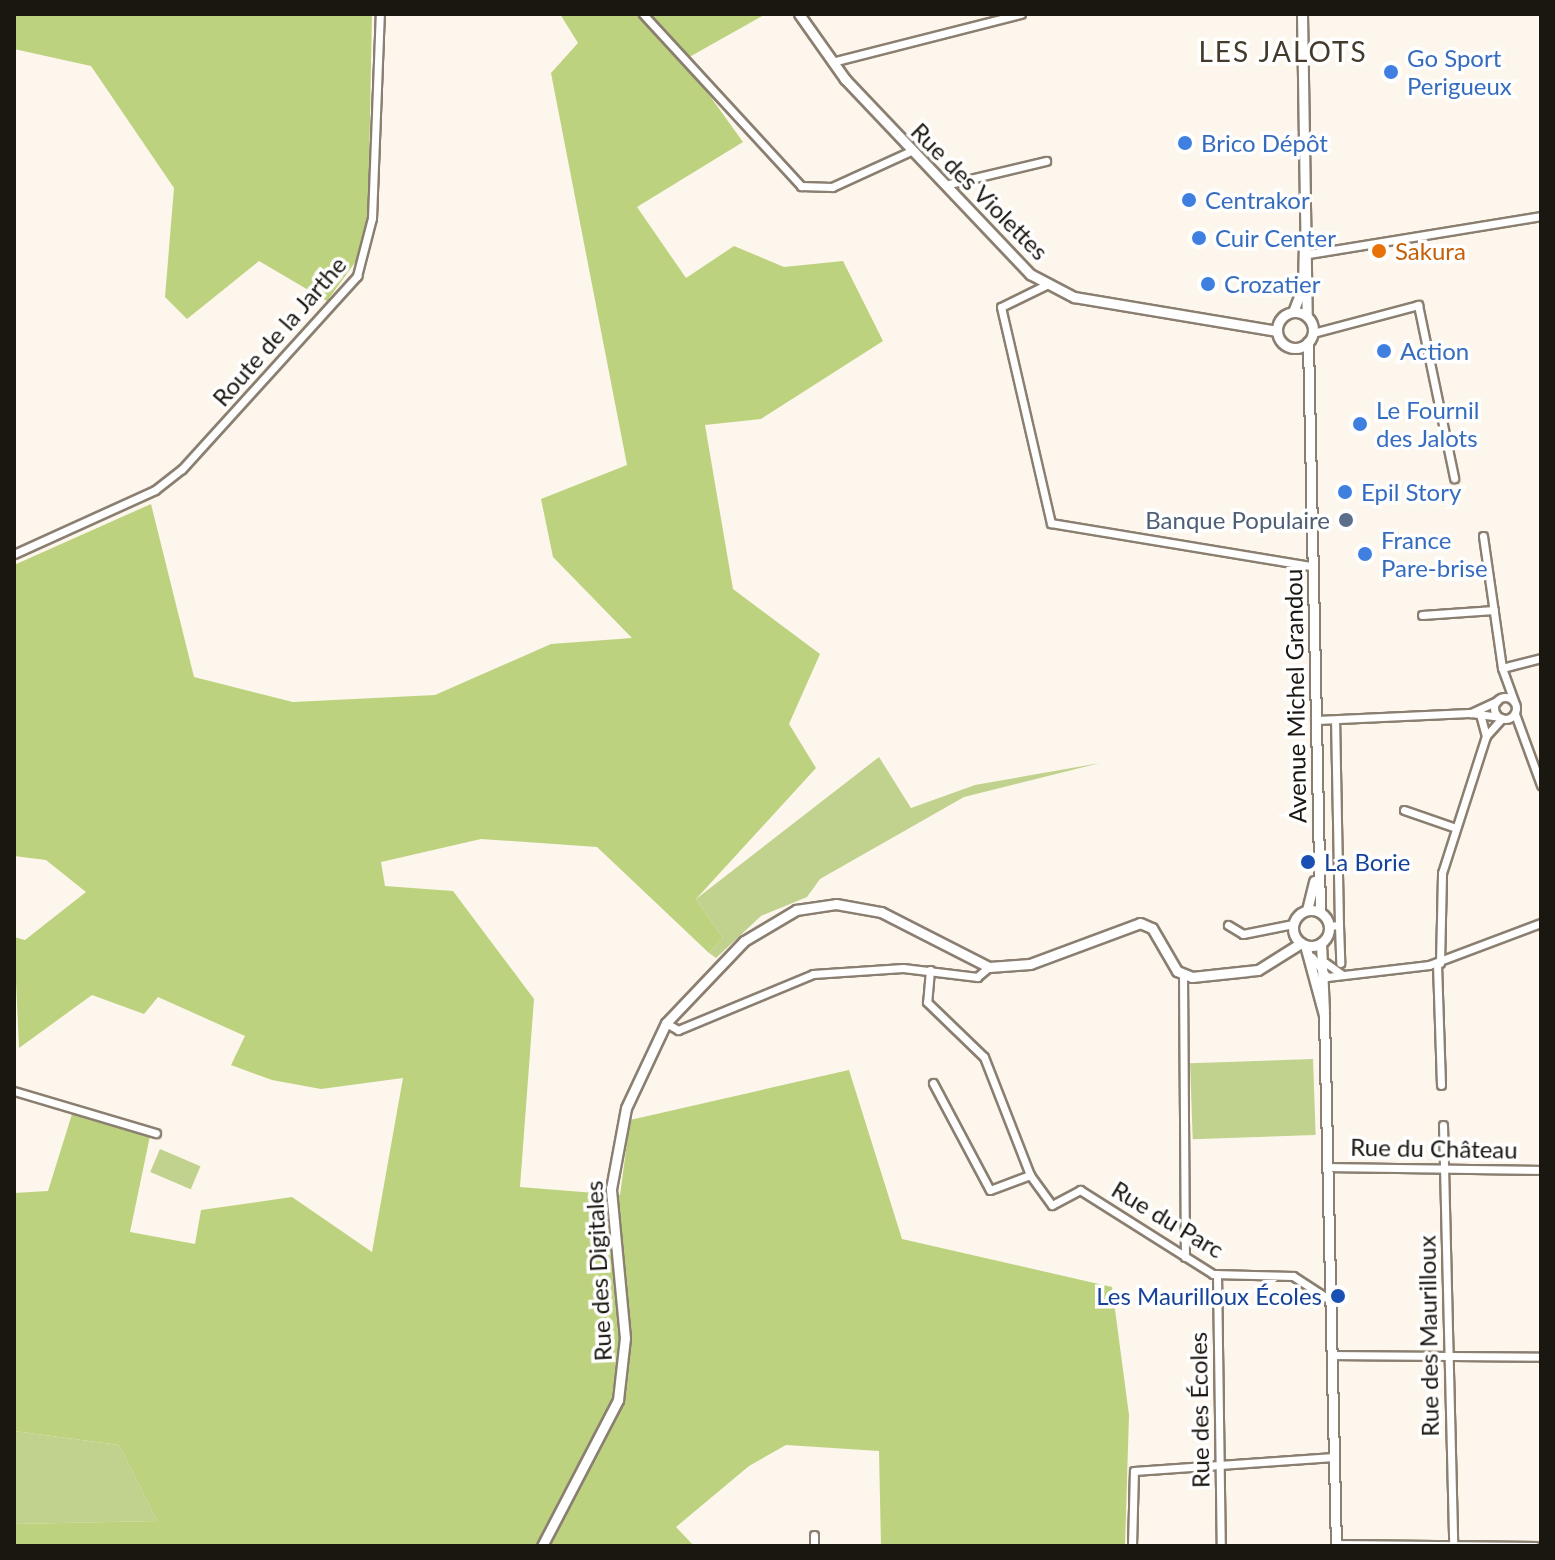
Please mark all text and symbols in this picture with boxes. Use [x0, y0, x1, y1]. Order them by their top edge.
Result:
district label: LES JALOTS [1198, 34, 1368, 68]
place label: Go Sport Perigueux [1407, 44, 1512, 100]
marker: Go Sport Perigueux [1382, 63, 1400, 81]
street label: Rue des Violettes [905, 116, 1055, 266]
place label: Brico Dépôt [1201, 129, 1328, 157]
marker: Brico Dépôt [1176, 134, 1194, 152]
place label: Centrakor [1205, 186, 1310, 214]
marker: Centrakor [1180, 191, 1198, 209]
place label: Cuir Center [1215, 224, 1336, 252]
marker: Cuir Center [1190, 229, 1208, 247]
place label: Sakura [1395, 237, 1466, 265]
marker: Sakura [1370, 242, 1388, 260]
street label: Route de la Jarthe [206, 250, 352, 412]
place label: Crozatier [1224, 270, 1320, 298]
marker: Crozatier [1199, 275, 1217, 293]
place label: Action [1400, 337, 1469, 365]
marker: Action [1375, 342, 1393, 360]
place label: Le Fournil des Jalots [1376, 396, 1479, 452]
marker: Le Fournil des Jalots [1351, 415, 1369, 433]
place label: Epil Story [1361, 478, 1461, 506]
marker: Epil Story [1336, 483, 1354, 501]
place label: Banque Populaire [1145, 506, 1330, 534]
marker: Banque Populaire [1337, 511, 1355, 529]
place label: France Pare-brise [1381, 526, 1488, 582]
marker: France Pare-brise [1356, 545, 1374, 563]
street label: Avenue Michel Grandou [1278, 569, 1312, 823]
place label: La Borie [1324, 848, 1411, 876]
marker: La Borie [1299, 853, 1317, 871]
street label: Rue du Château [1350, 1132, 1518, 1164]
street label: Rue du Parc [1107, 1174, 1229, 1264]
street label: Rue des Digitales [579, 1180, 617, 1362]
street label: Rue des Maurilloux [1412, 1235, 1444, 1437]
place label: Les Maurilloux Écoles [1096, 1282, 1322, 1310]
marker: Les Maurilloux Écoles [1329, 1287, 1347, 1305]
street label: Rue des Écoles [1183, 1332, 1215, 1488]

